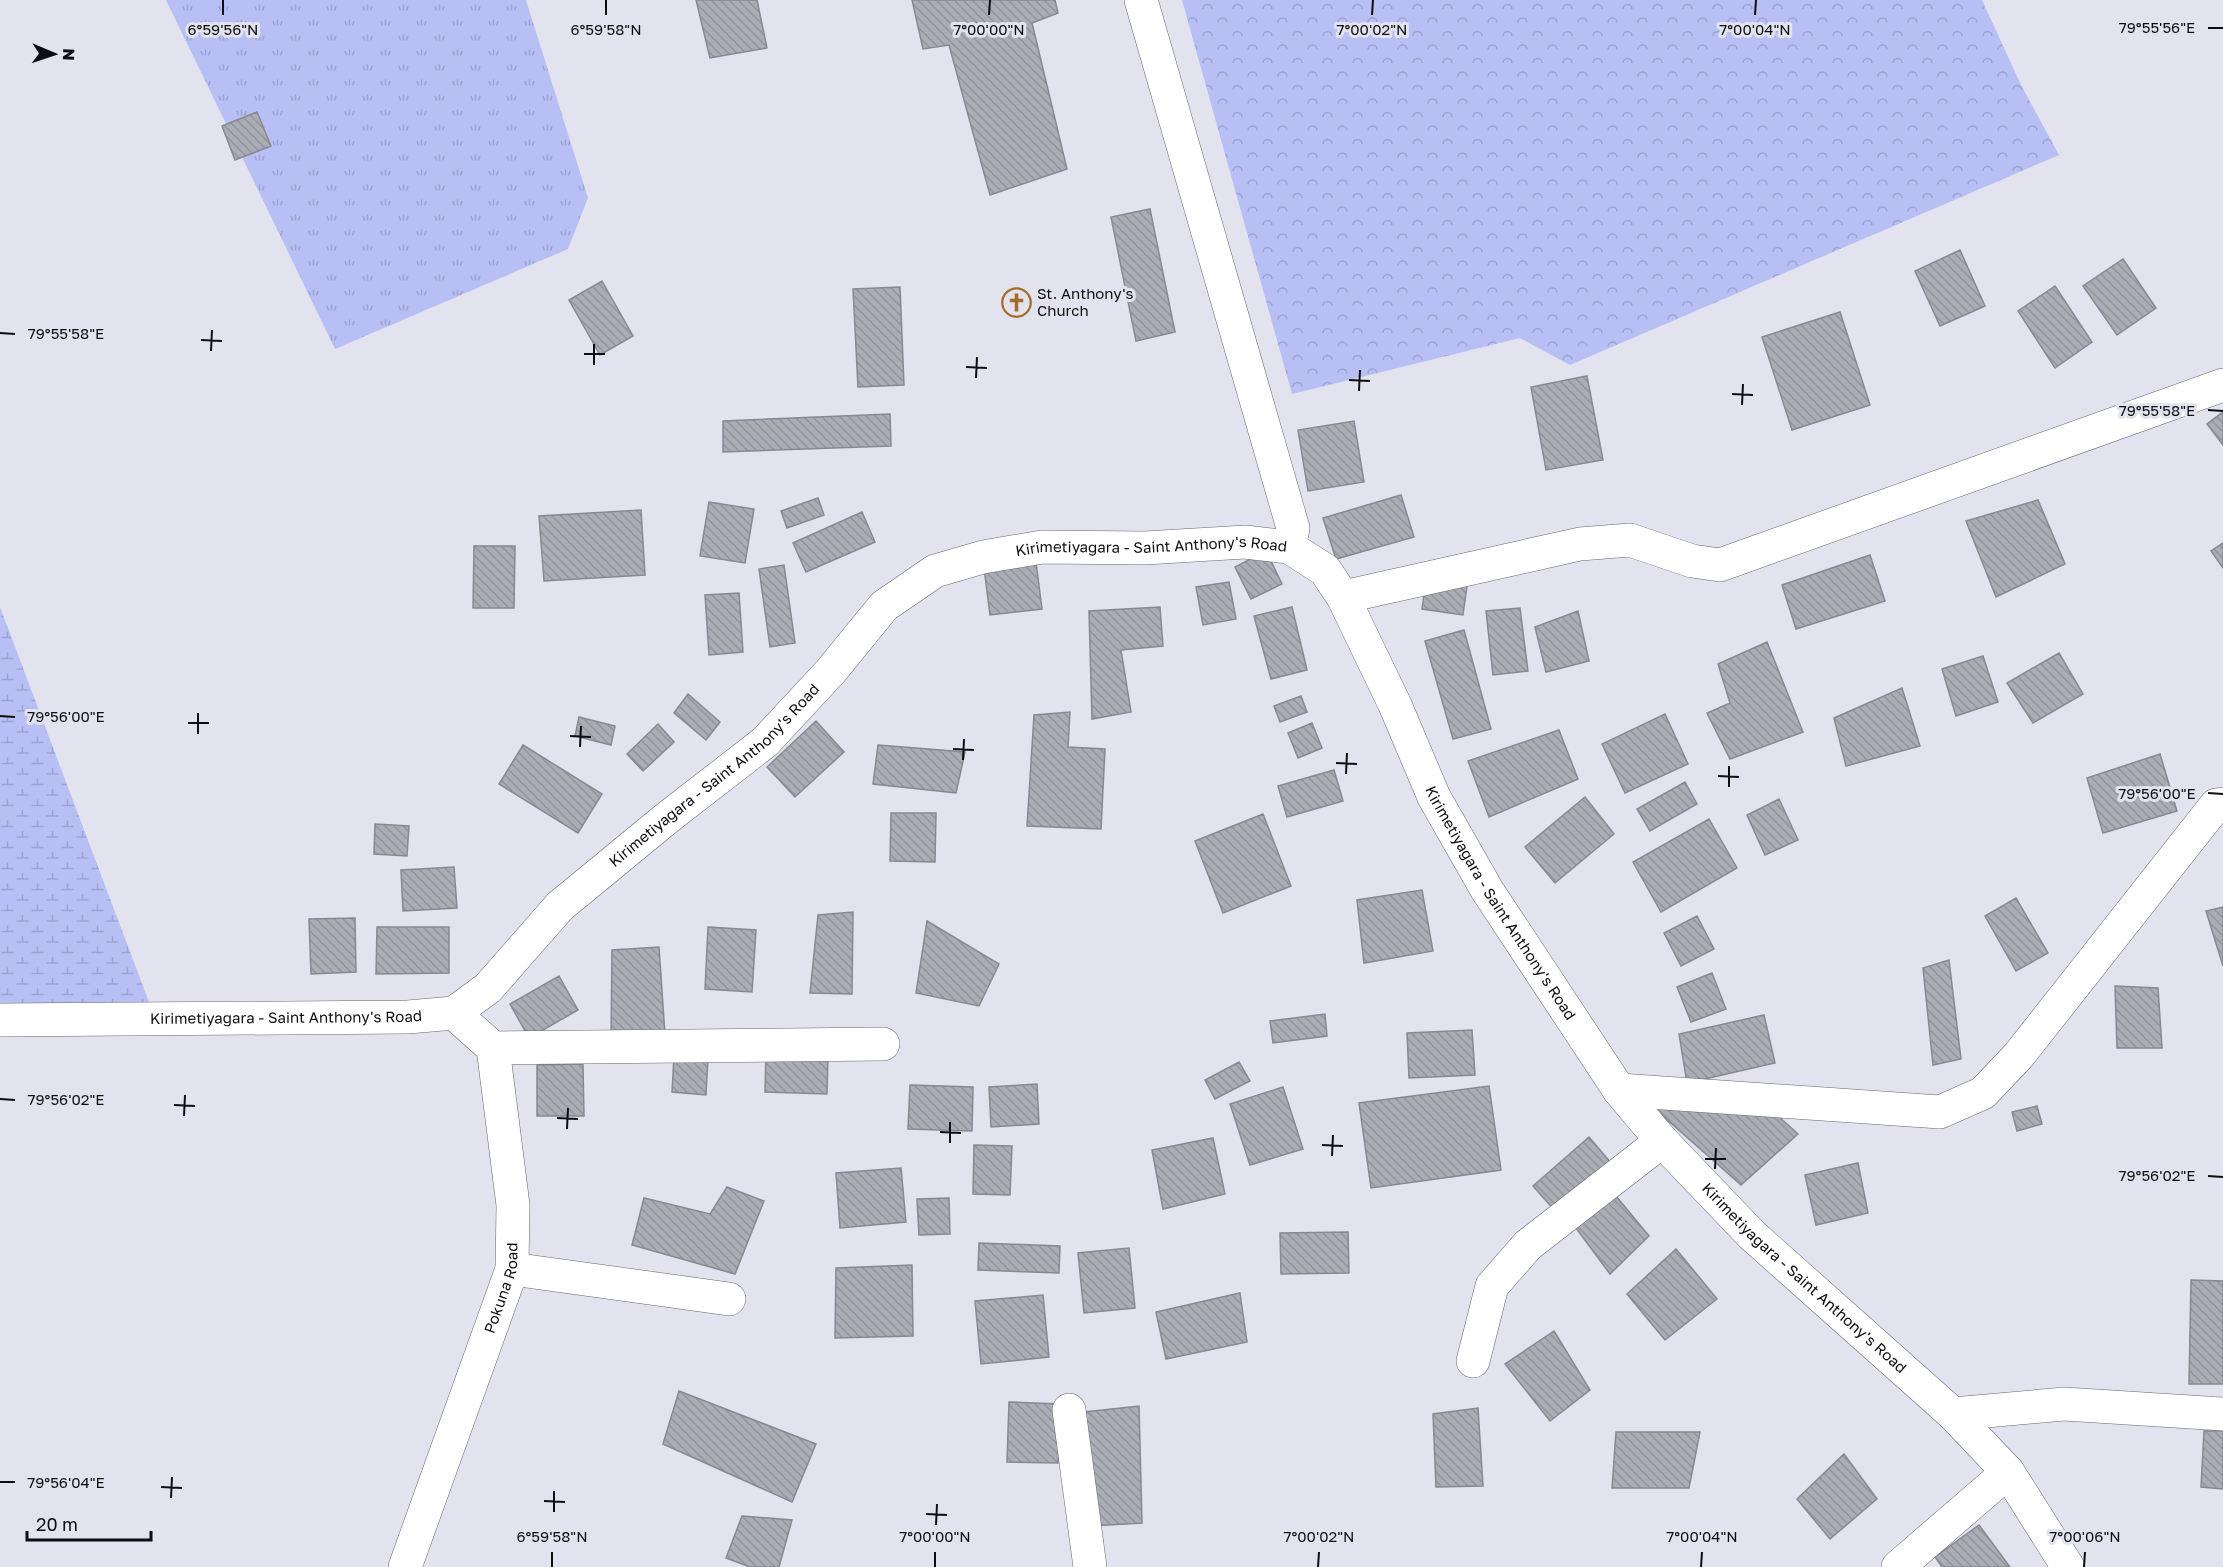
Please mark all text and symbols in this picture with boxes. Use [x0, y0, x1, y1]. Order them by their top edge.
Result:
text: 79°55'56"E [2119, 18, 2195, 36]
text: 6°59'56"N [187, 20, 259, 38]
text: 6°59'58"N [570, 20, 642, 38]
text: 7°00'00"N [953, 20, 1025, 38]
text: 7°00'02"N [1337, 20, 1407, 38]
text: 7°00'04"N [1719, 20, 1791, 38]
north arrow [24, 24, 84, 84]
text: N [59, 48, 79, 61]
place label: St. Anthony's Church [1037, 284, 1134, 319]
church icon: St. Anthony's Church [1000, 287, 1032, 319]
text: 79°55'58"E [28, 324, 104, 342]
text: 79°55'58"E [2119, 401, 2195, 419]
street label: Kirimetiyagara - Saint Anthony's Road [1014, 532, 1288, 559]
street label: Kirimetiyagara - Saint Anthony's Road [605, 680, 823, 870]
text: 79°56'00"E [27, 707, 105, 725]
street label: Kirimetiyagara - Saint Anthony's Road [1422, 783, 1580, 1023]
text: 79°56'00"E [2118, 784, 2196, 802]
street label: Kirimetiyagara - Saint Anthony's Road [150, 1006, 423, 1027]
text: 79°56'02"E [28, 1090, 104, 1108]
text: 79°56'02"E [2119, 1166, 2195, 1184]
street label: Kirimetiyagara - Saint Anthony's Road [1699, 1179, 1911, 1376]
street label: Pokuna Road [480, 1242, 520, 1336]
text: 79°56'04"E [27, 1473, 105, 1491]
scale bar [27, 1504, 152, 1542]
text: 20 m [36, 1513, 78, 1535]
text: 6°59'58"N [516, 1527, 588, 1545]
text: 7°00'00"N [899, 1527, 971, 1545]
text: 7°00'02"N [1284, 1527, 1354, 1545]
text: 7°00'04"N [1666, 1527, 1738, 1545]
text: 7°00'06"N [2049, 1527, 2121, 1545]

